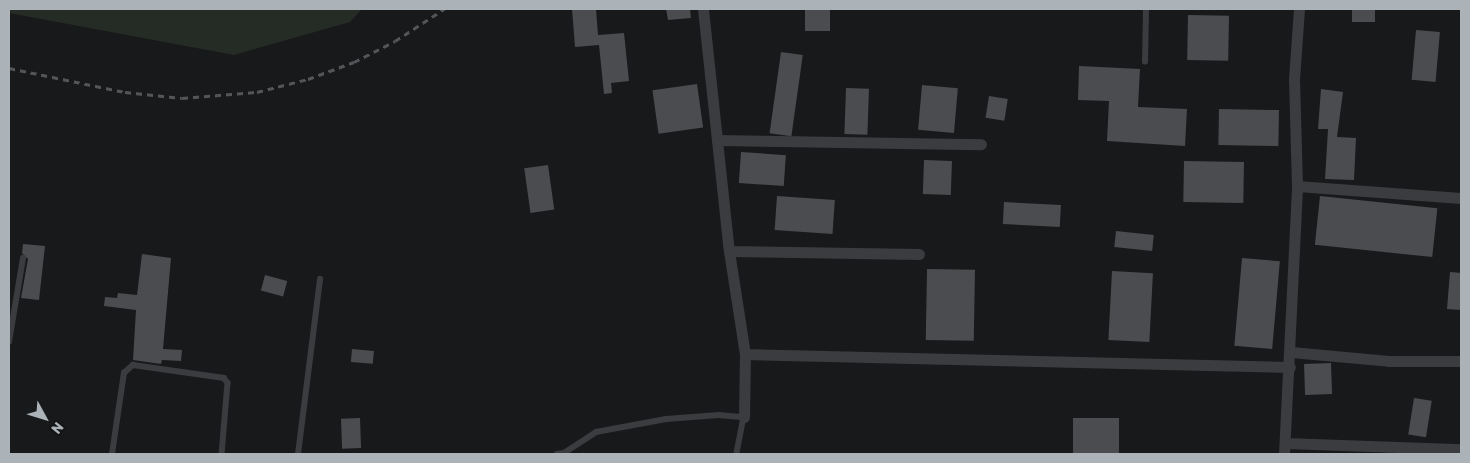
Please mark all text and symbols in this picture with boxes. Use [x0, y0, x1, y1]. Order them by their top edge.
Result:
north arrow [20, 393, 70, 443]
text: N [47, 418, 67, 437]

